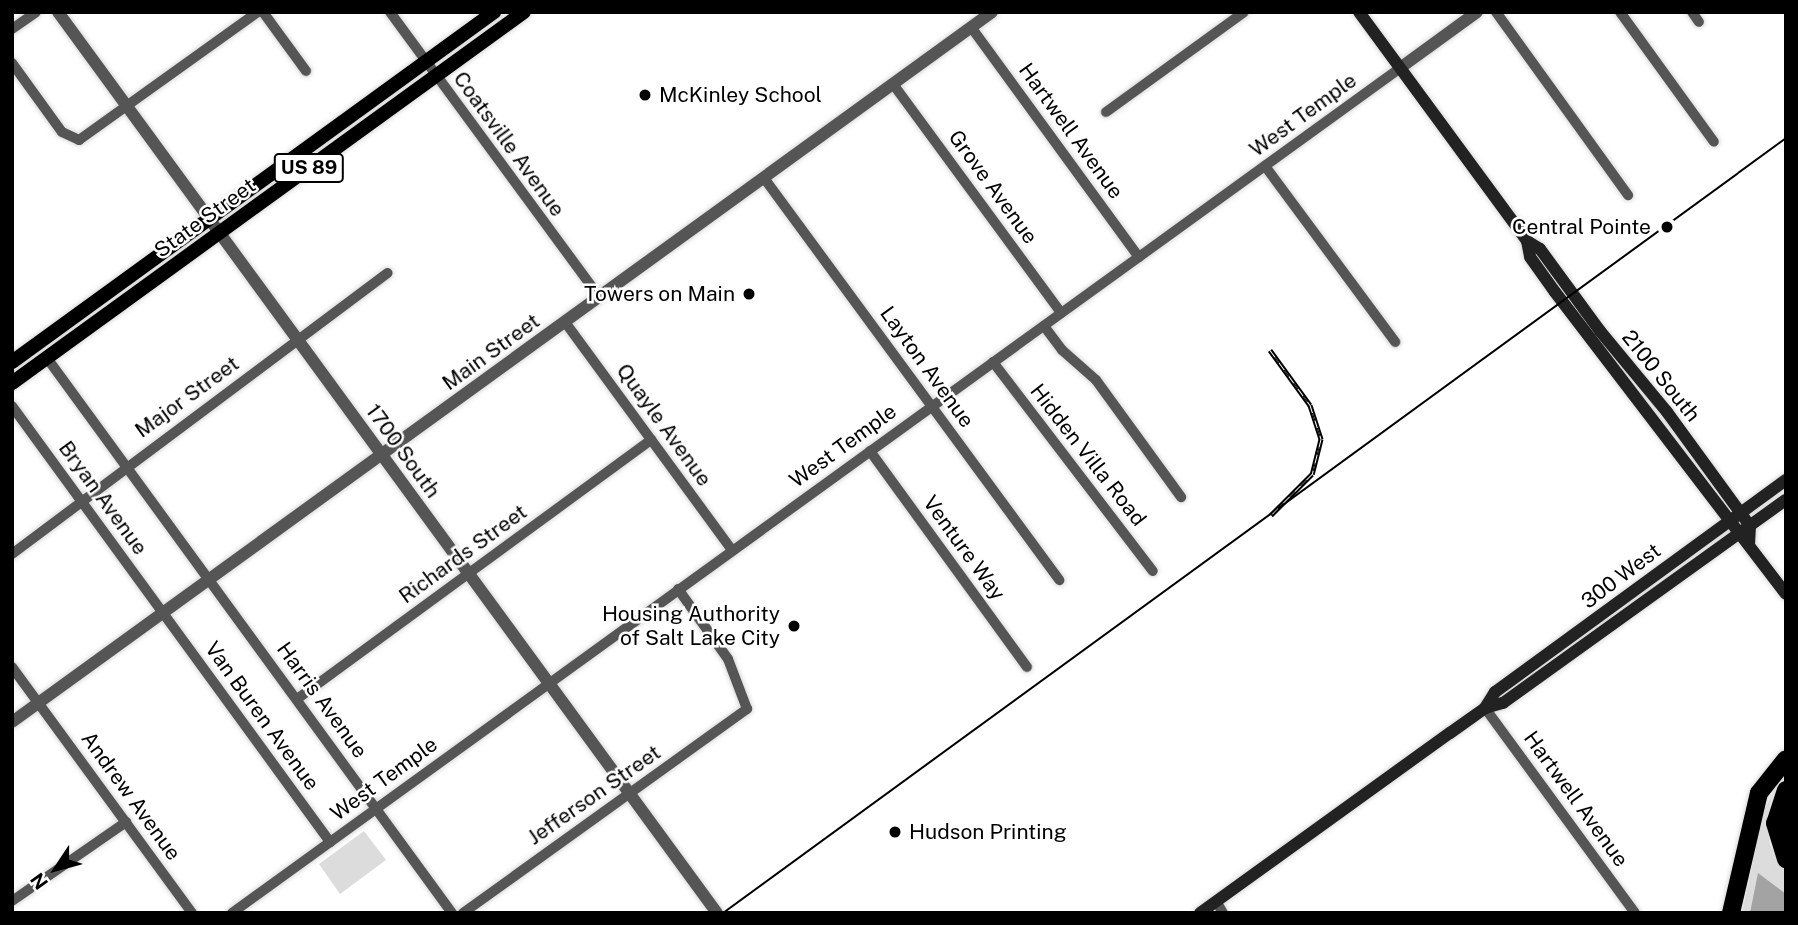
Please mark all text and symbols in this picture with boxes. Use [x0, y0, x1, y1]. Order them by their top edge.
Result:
street label: Hartwell Avenue [1013, 58, 1129, 204]
street label: Coatsville Avenue [448, 67, 570, 221]
street label: West Temple [1245, 68, 1361, 162]
place label: McKinley School [659, 82, 822, 108]
marker: McKinley School [637, 87, 653, 103]
street label: Grove Avenue [943, 125, 1043, 249]
road number: US 89 [272, 152, 346, 184]
street label: State Street [149, 173, 261, 263]
place label: Central Pointe [1512, 214, 1651, 240]
marker: Central Pointe [1657, 217, 1677, 237]
place label: Towers on Main [584, 281, 735, 307]
marker: Towers on Main [741, 286, 757, 302]
street label: Layton Avenue [875, 302, 979, 432]
street label: Main Street [437, 308, 545, 396]
street label: 2100 South [1617, 325, 1705, 427]
street label: Major Street [130, 351, 244, 443]
street label: Quayle Avenue [611, 359, 717, 491]
street label: Hidden Villa Road [1025, 379, 1151, 531]
street label: 1700 South [361, 399, 445, 503]
street label: West Temple [785, 399, 901, 493]
street label: Bryan Avenue [53, 436, 153, 560]
street label: Venture Way [917, 491, 1011, 605]
street label: Richards Street [394, 499, 532, 609]
street label: 300 West [1576, 538, 1666, 614]
place label: Housing Authority of Salt Lake City [602, 601, 780, 651]
marker: Housing Authority of Salt Lake City [786, 618, 802, 634]
street label: Van Buren Avenue [200, 637, 324, 795]
street label: Harris Avenue [272, 637, 372, 763]
street label: Hartwell Avenue [1518, 726, 1634, 872]
street label: Andrew Avenue [76, 727, 186, 865]
street label: West Temple [326, 732, 442, 826]
street label: Jefferson Street [523, 740, 665, 850]
place label: Hudson Printing [909, 819, 1067, 845]
marker: Hudson Printing [887, 824, 903, 840]
north arrow [21, 834, 91, 904]
text: N [26, 869, 52, 894]

